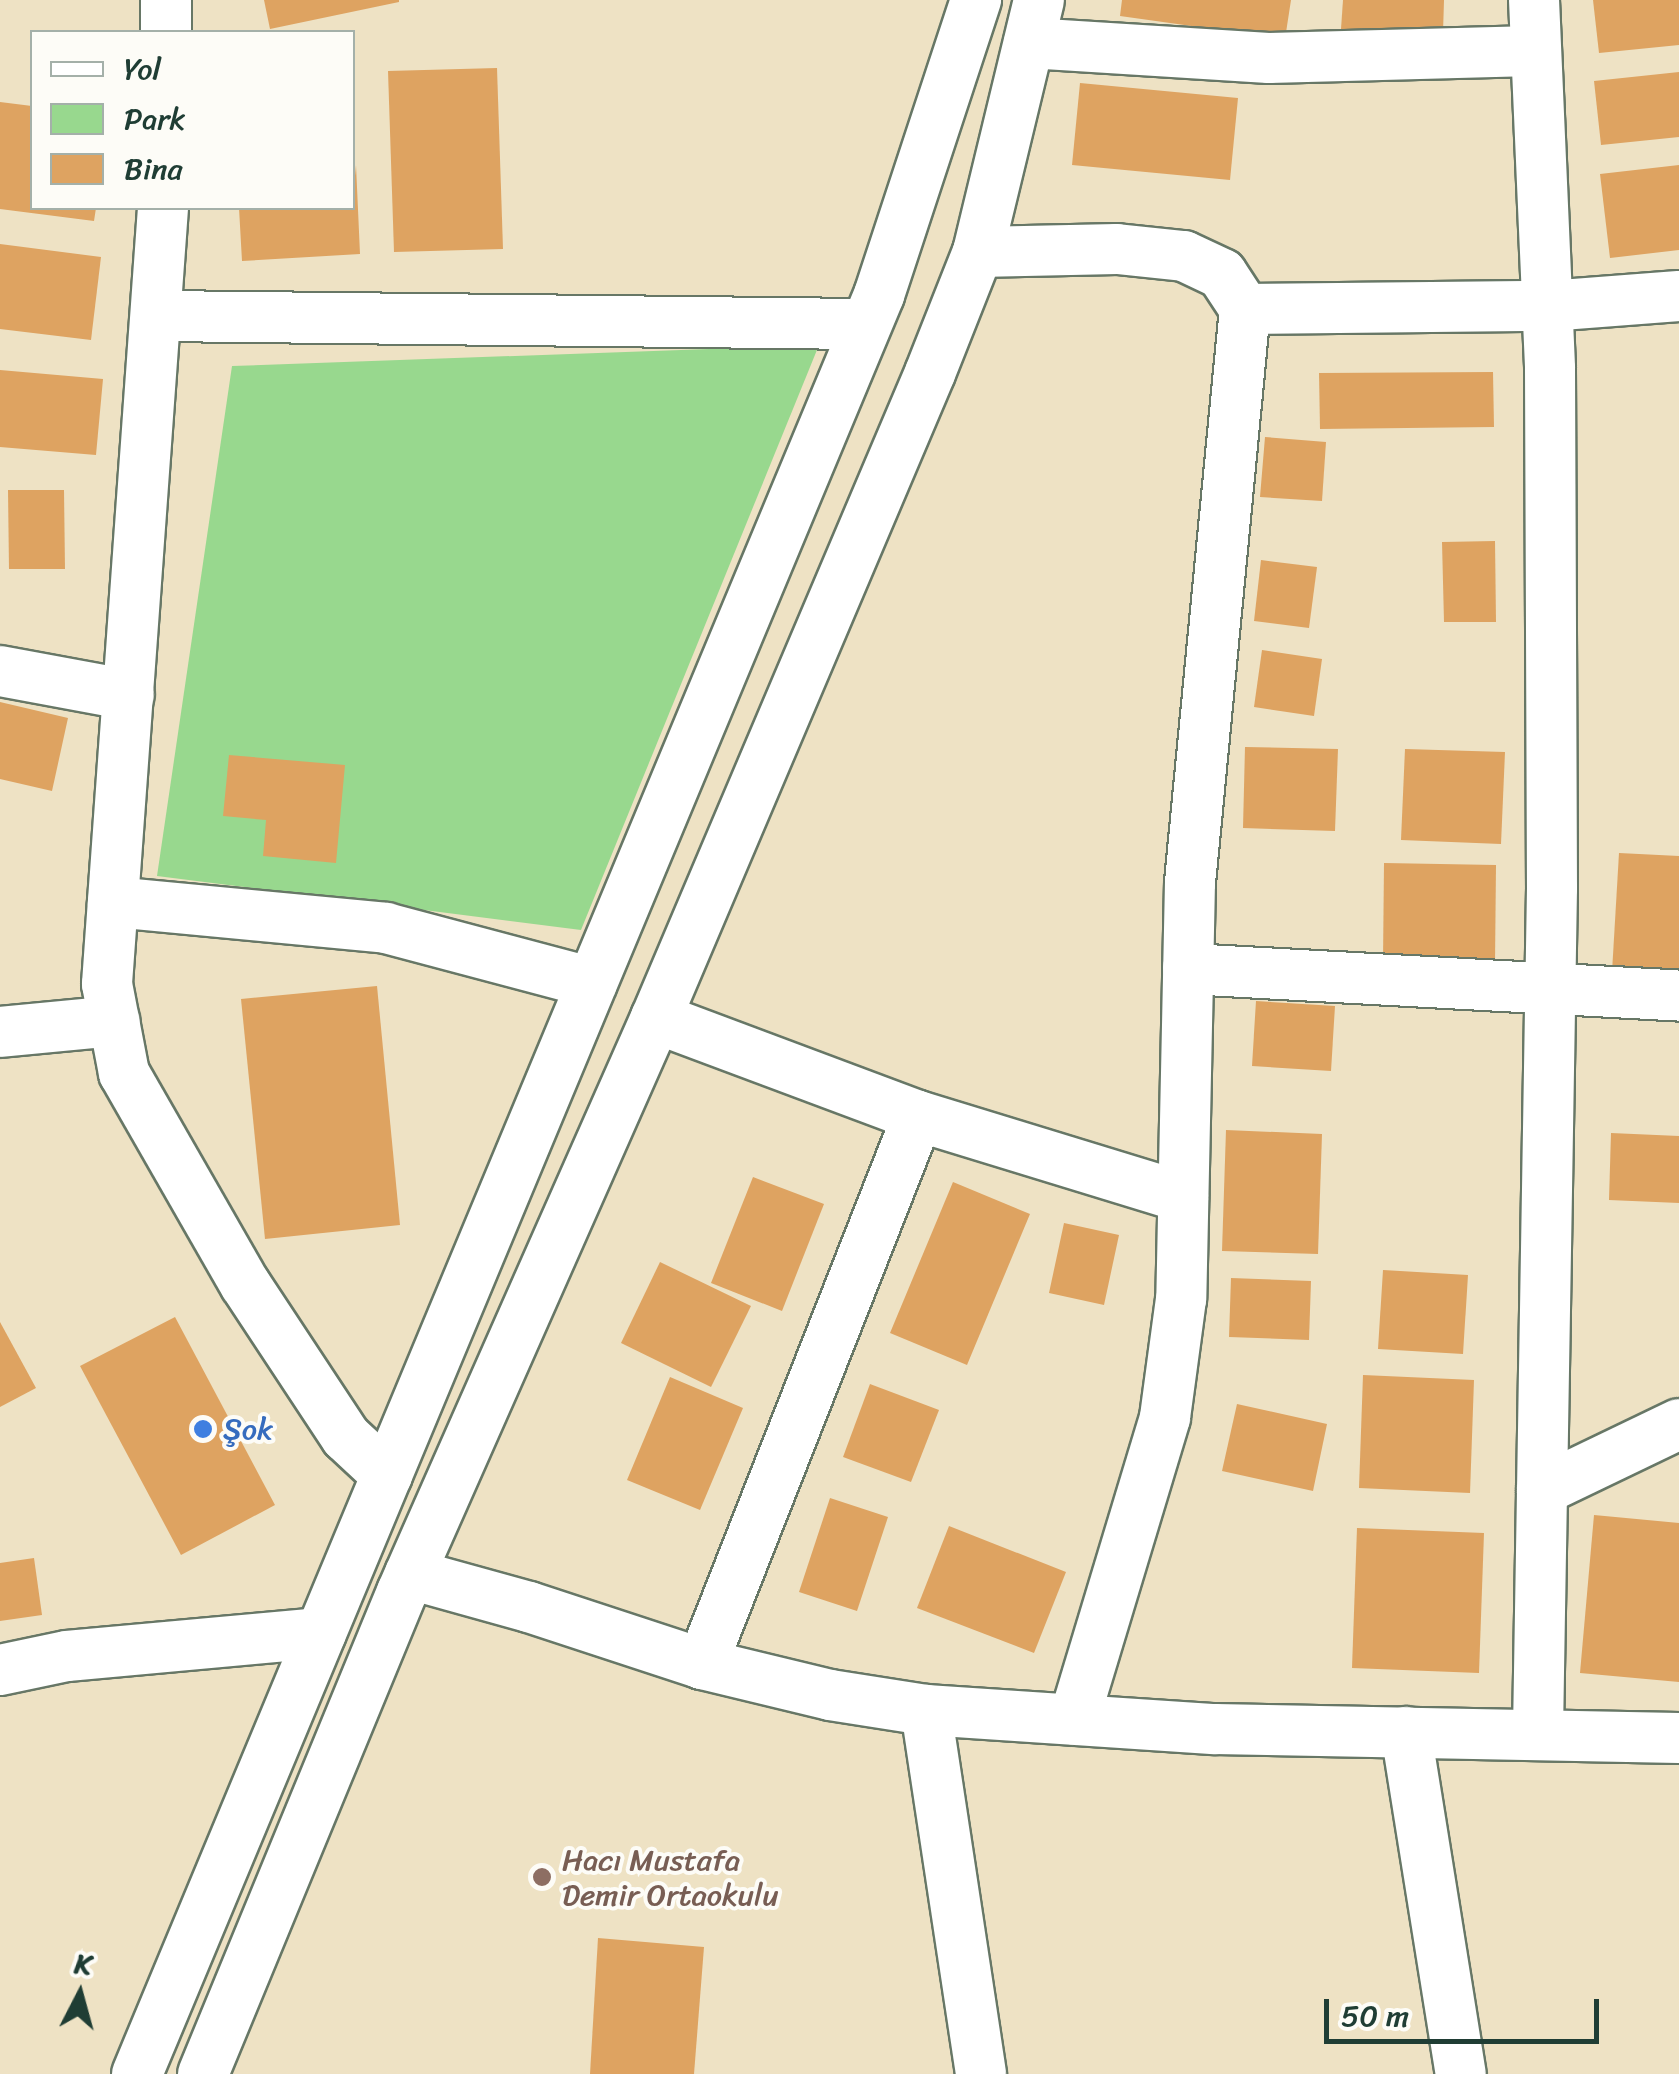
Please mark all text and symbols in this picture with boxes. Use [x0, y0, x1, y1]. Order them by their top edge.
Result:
legend [30, 30, 355, 210]
text: Yol [124, 42, 161, 96]
text: Park [124, 92, 186, 146]
text: Bina [124, 142, 182, 196]
place label: Şok [223, 1411, 273, 1447]
marker: Şok [192, 1418, 214, 1440]
place label: Hacı Mustafa Demir Ortaokulu [562, 1842, 779, 1912]
marker: Hacı Mustafa Demir Ortaokulu [531, 1866, 553, 1888]
text: K [72, 1938, 94, 1989]
north arrow [30, 1944, 130, 2044]
scale bar [1329, 1979, 1604, 2041]
text: 50 m [1341, 1989, 1409, 2043]

